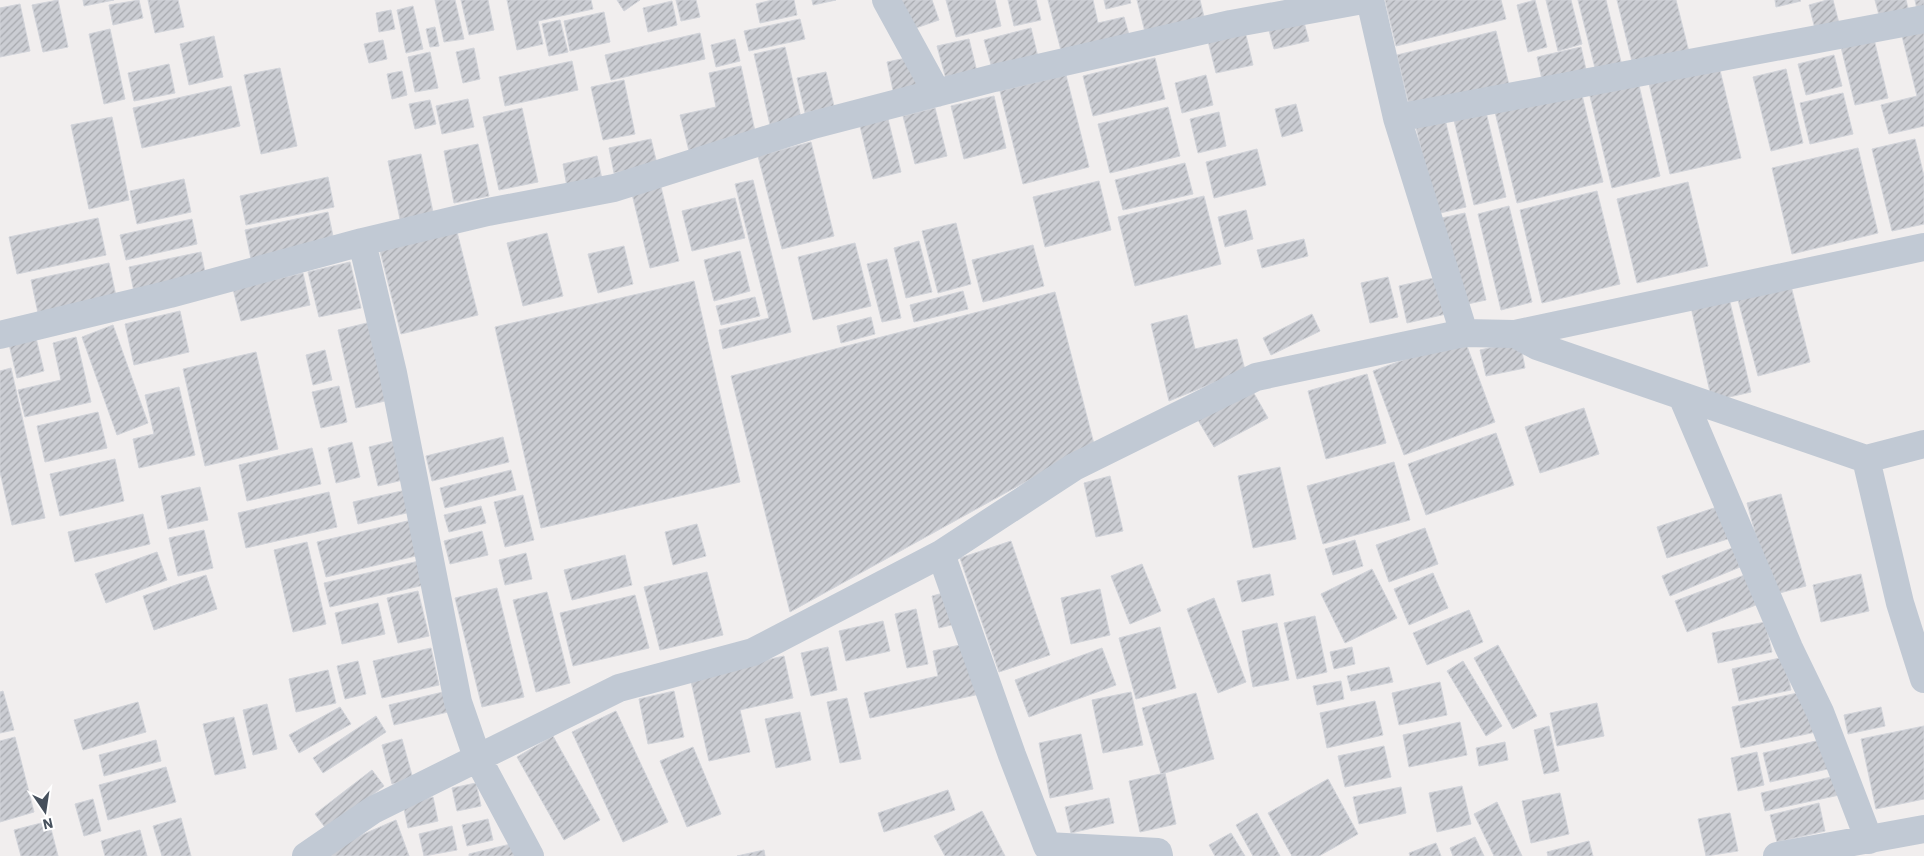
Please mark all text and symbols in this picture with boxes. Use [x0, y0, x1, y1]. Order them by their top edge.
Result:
north arrow [20, 786, 70, 836]
text: N [41, 814, 55, 834]

